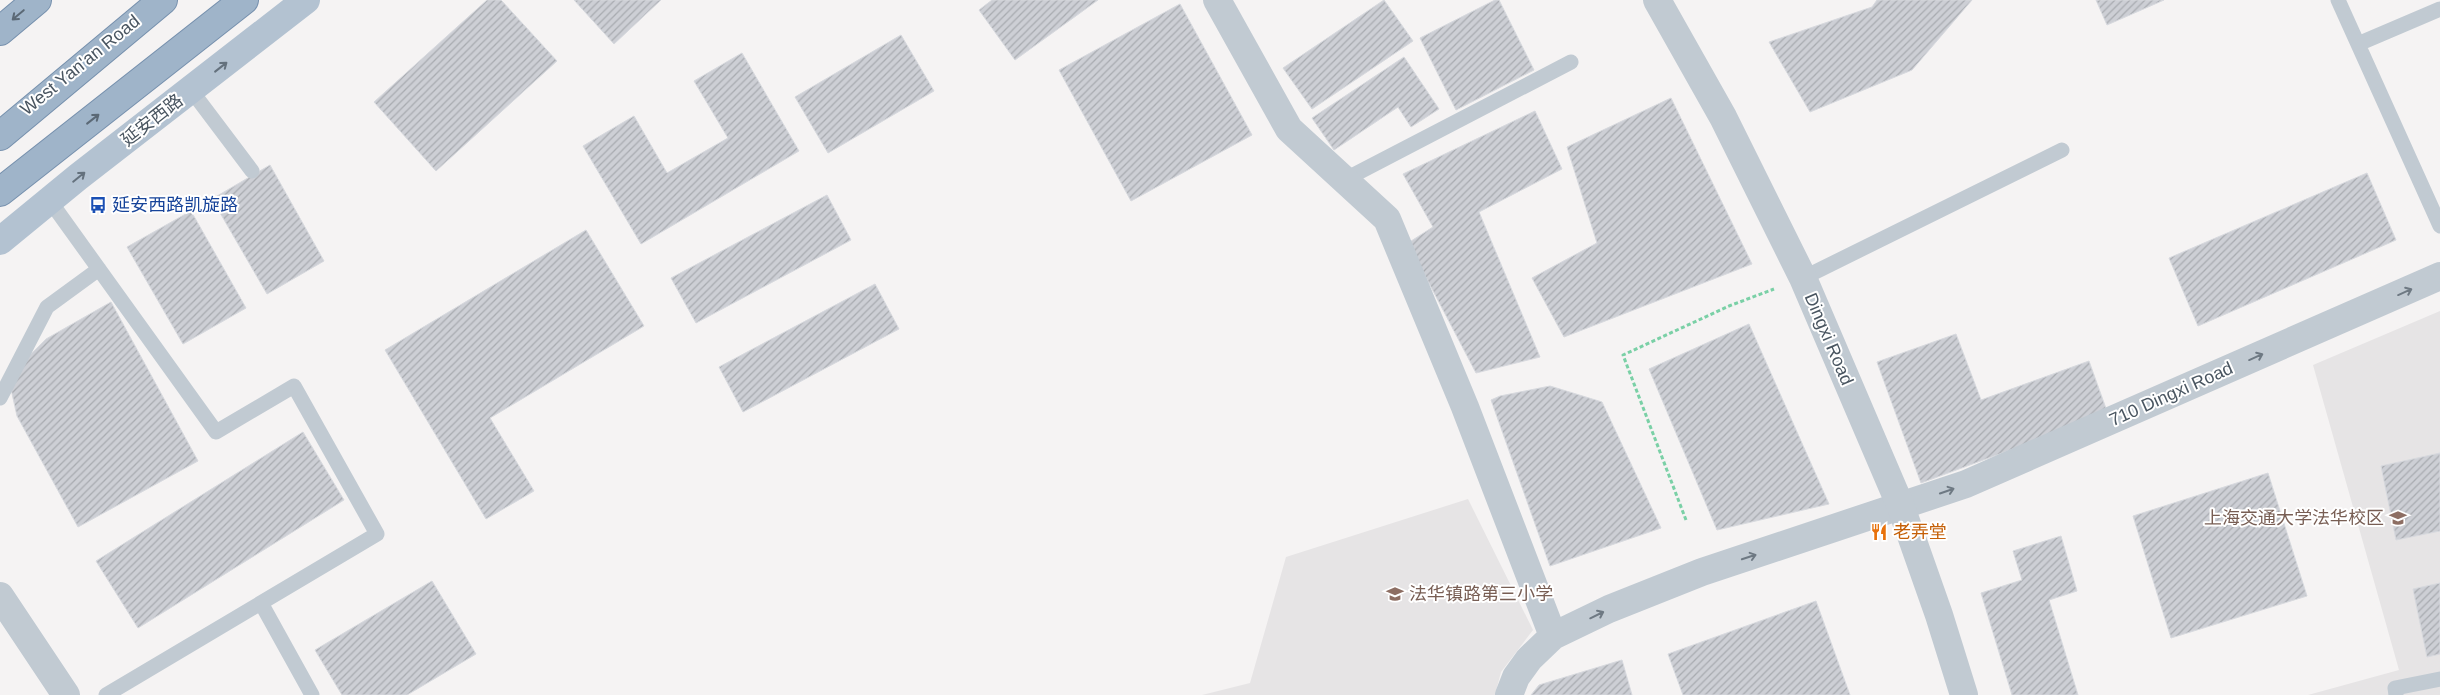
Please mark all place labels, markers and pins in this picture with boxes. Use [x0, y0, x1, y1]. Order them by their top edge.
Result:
bus stop icon: 延安西路凯旋路 [88, 195, 108, 215]
place label: 延安西路凯旋路 [112, 195, 238, 215]
place label: 上海交通大学法华校区 [2204, 508, 2384, 528]
school or university icon: 上海交通大学法华校区 [2388, 508, 2408, 528]
restaurant icon: 老弄堂 [1869, 522, 1889, 542]
place label: 老弄堂 [1893, 522, 1947, 542]
school or university icon: 法华镇路第三小学 [1385, 584, 1405, 604]
place label: 法华镇路第三小学 [1409, 584, 1553, 604]

